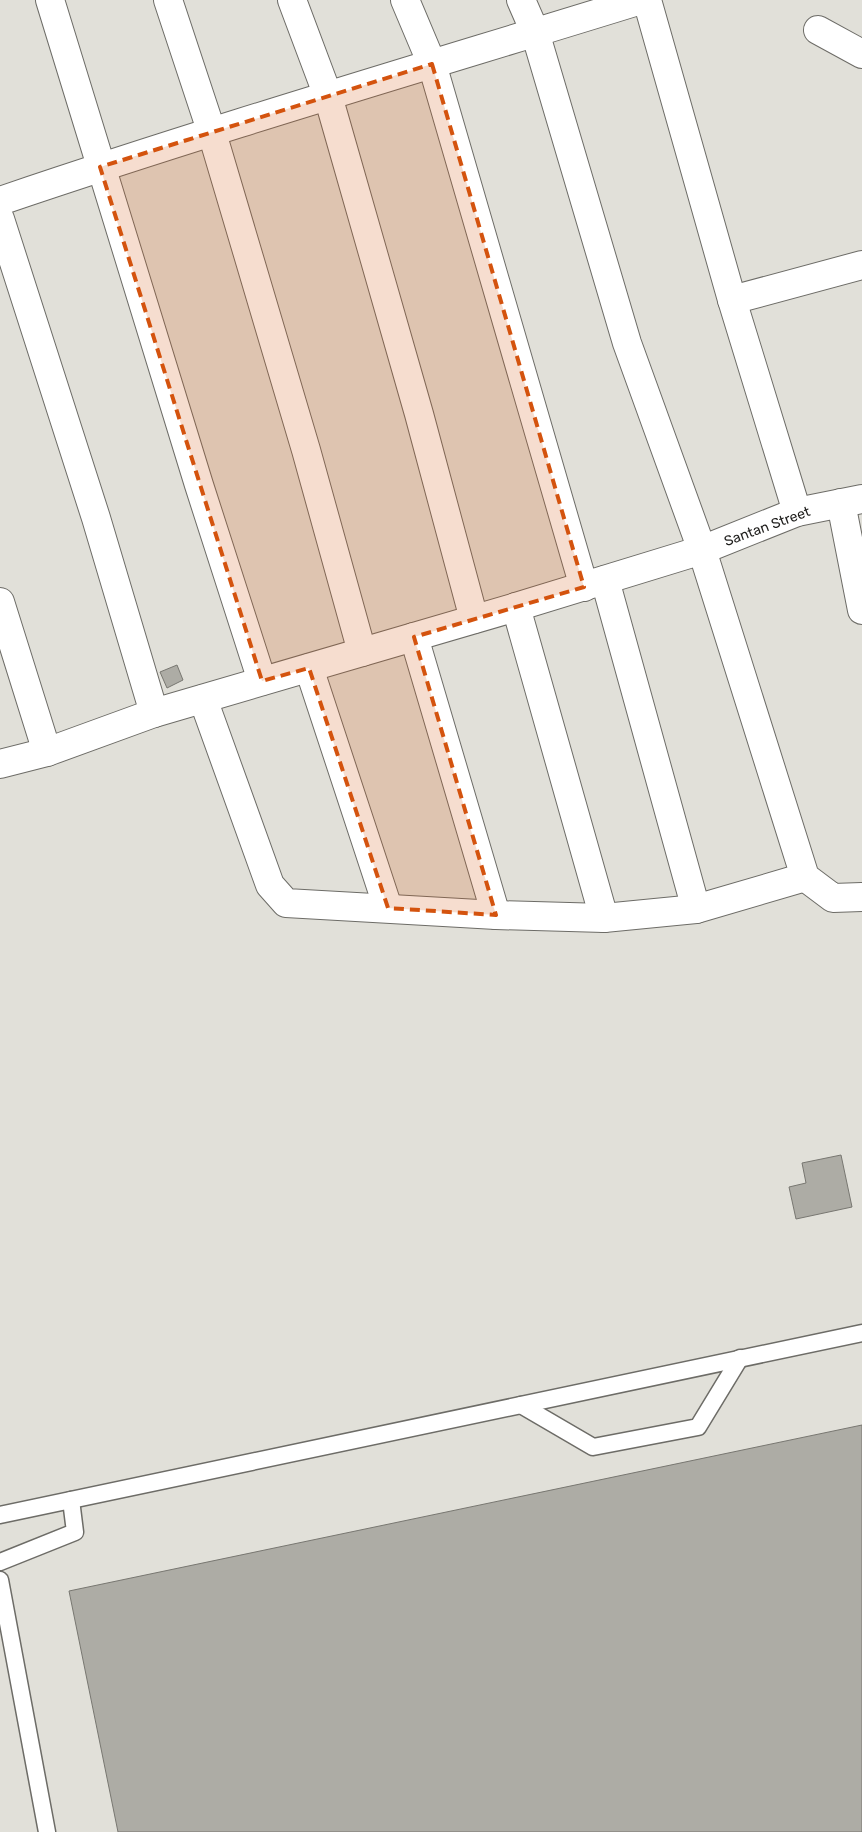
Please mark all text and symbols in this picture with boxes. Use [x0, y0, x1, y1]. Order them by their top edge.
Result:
street label: Santan Street [722, 503, 813, 550]

